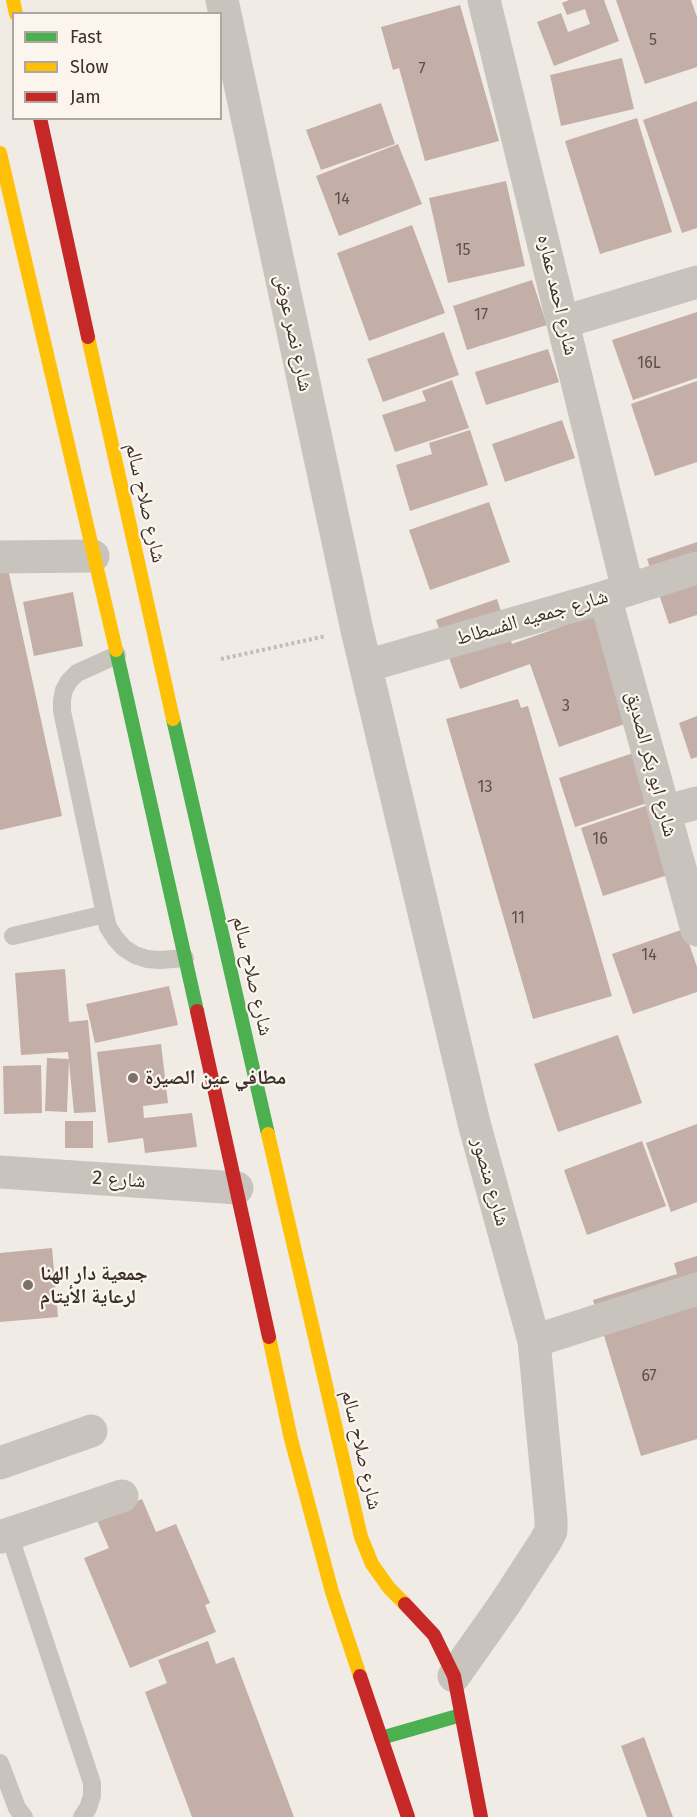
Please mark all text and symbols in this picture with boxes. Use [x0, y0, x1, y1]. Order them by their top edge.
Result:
legend [12, 12, 222, 120]
text: Fast [70, 26, 102, 48]
house number: 5 [649, 31, 657, 51]
text: Slow [70, 56, 108, 78]
house number: 7 [418, 60, 426, 80]
text: Jam [70, 86, 101, 108]
house number: 14 [334, 190, 350, 210]
street label: شارع احمد عماره [531, 232, 583, 358]
house number: 15 [456, 241, 470, 261]
street label: شارع نصر عوض [269, 272, 317, 394]
house number: 17 [474, 306, 488, 326]
house number: 16L [637, 354, 661, 374]
street label: شارع صلاح سالم [120, 441, 170, 565]
street label: شارع جمعيه الفسطاط [453, 585, 611, 651]
street label: شارع ابو بكر الصديق [620, 688, 682, 840]
house number: 3 [562, 697, 570, 717]
house number: 13 [478, 778, 492, 798]
house number: 16 [592, 830, 608, 850]
house number: 11 [511, 909, 525, 929]
street label: شارع صلاح سالم [227, 914, 277, 1038]
house number: 14 [641, 946, 657, 966]
place label: مطافي عين الصيرة [145, 1066, 286, 1090]
marker: مطافي عين الصيرة [126, 1071, 140, 1085]
street label: شارع منصور [466, 1135, 514, 1229]
street label: شارع 2 [92, 1166, 146, 1194]
place label: جمعية دار الهنا لرعاية الأيتام [40, 1262, 148, 1309]
marker: جمعية دار الهنا لرعاية الأيتام [21, 1278, 35, 1292]
house number: 67 [641, 1367, 657, 1387]
street label: شارع صلاح سالم [336, 1388, 386, 1512]

